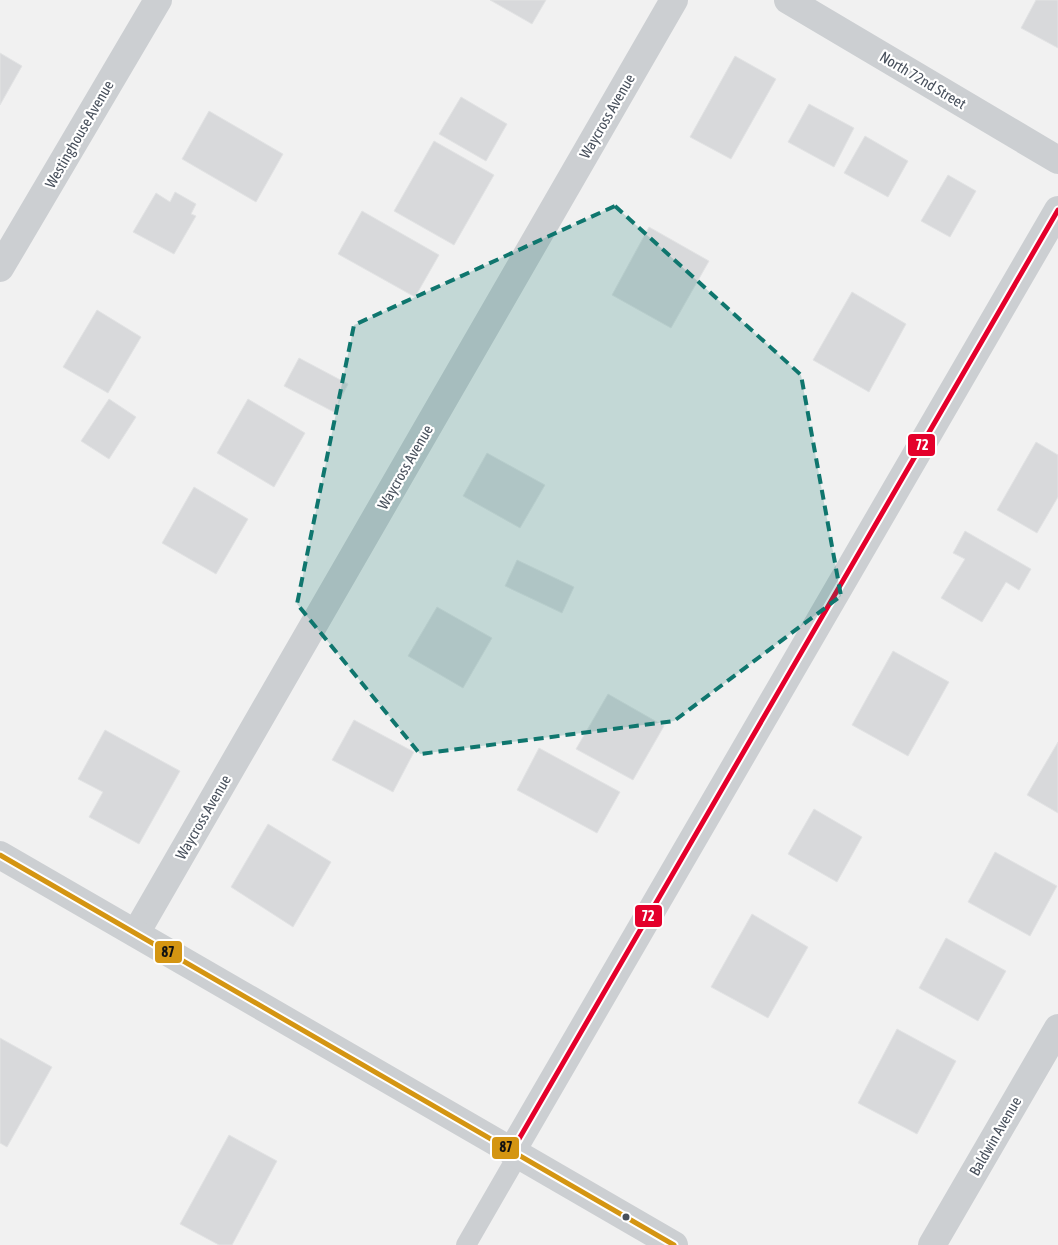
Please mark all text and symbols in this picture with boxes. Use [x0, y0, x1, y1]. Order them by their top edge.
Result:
street label: North 72nd Street [877, 48, 969, 112]
street label: Waycross Avenue [576, 71, 638, 161]
street label: Westinghouse Avenue [41, 77, 117, 191]
street label: Waycross Avenue [374, 422, 436, 512]
line badge: 72 [907, 433, 936, 457]
text: 72 [915, 437, 929, 453]
street label: Waycross Avenue [172, 772, 234, 862]
line badge: 72 [634, 904, 663, 928]
text: 72 [641, 908, 655, 924]
line badge: 87 [154, 940, 183, 964]
text: 87 [161, 944, 175, 960]
street label: Baldwin Avenue [966, 1093, 1025, 1178]
line badge: 87 [491, 1136, 520, 1160]
text: 87 [499, 1139, 513, 1155]
unlabelled marker [621, 1212, 631, 1222]

